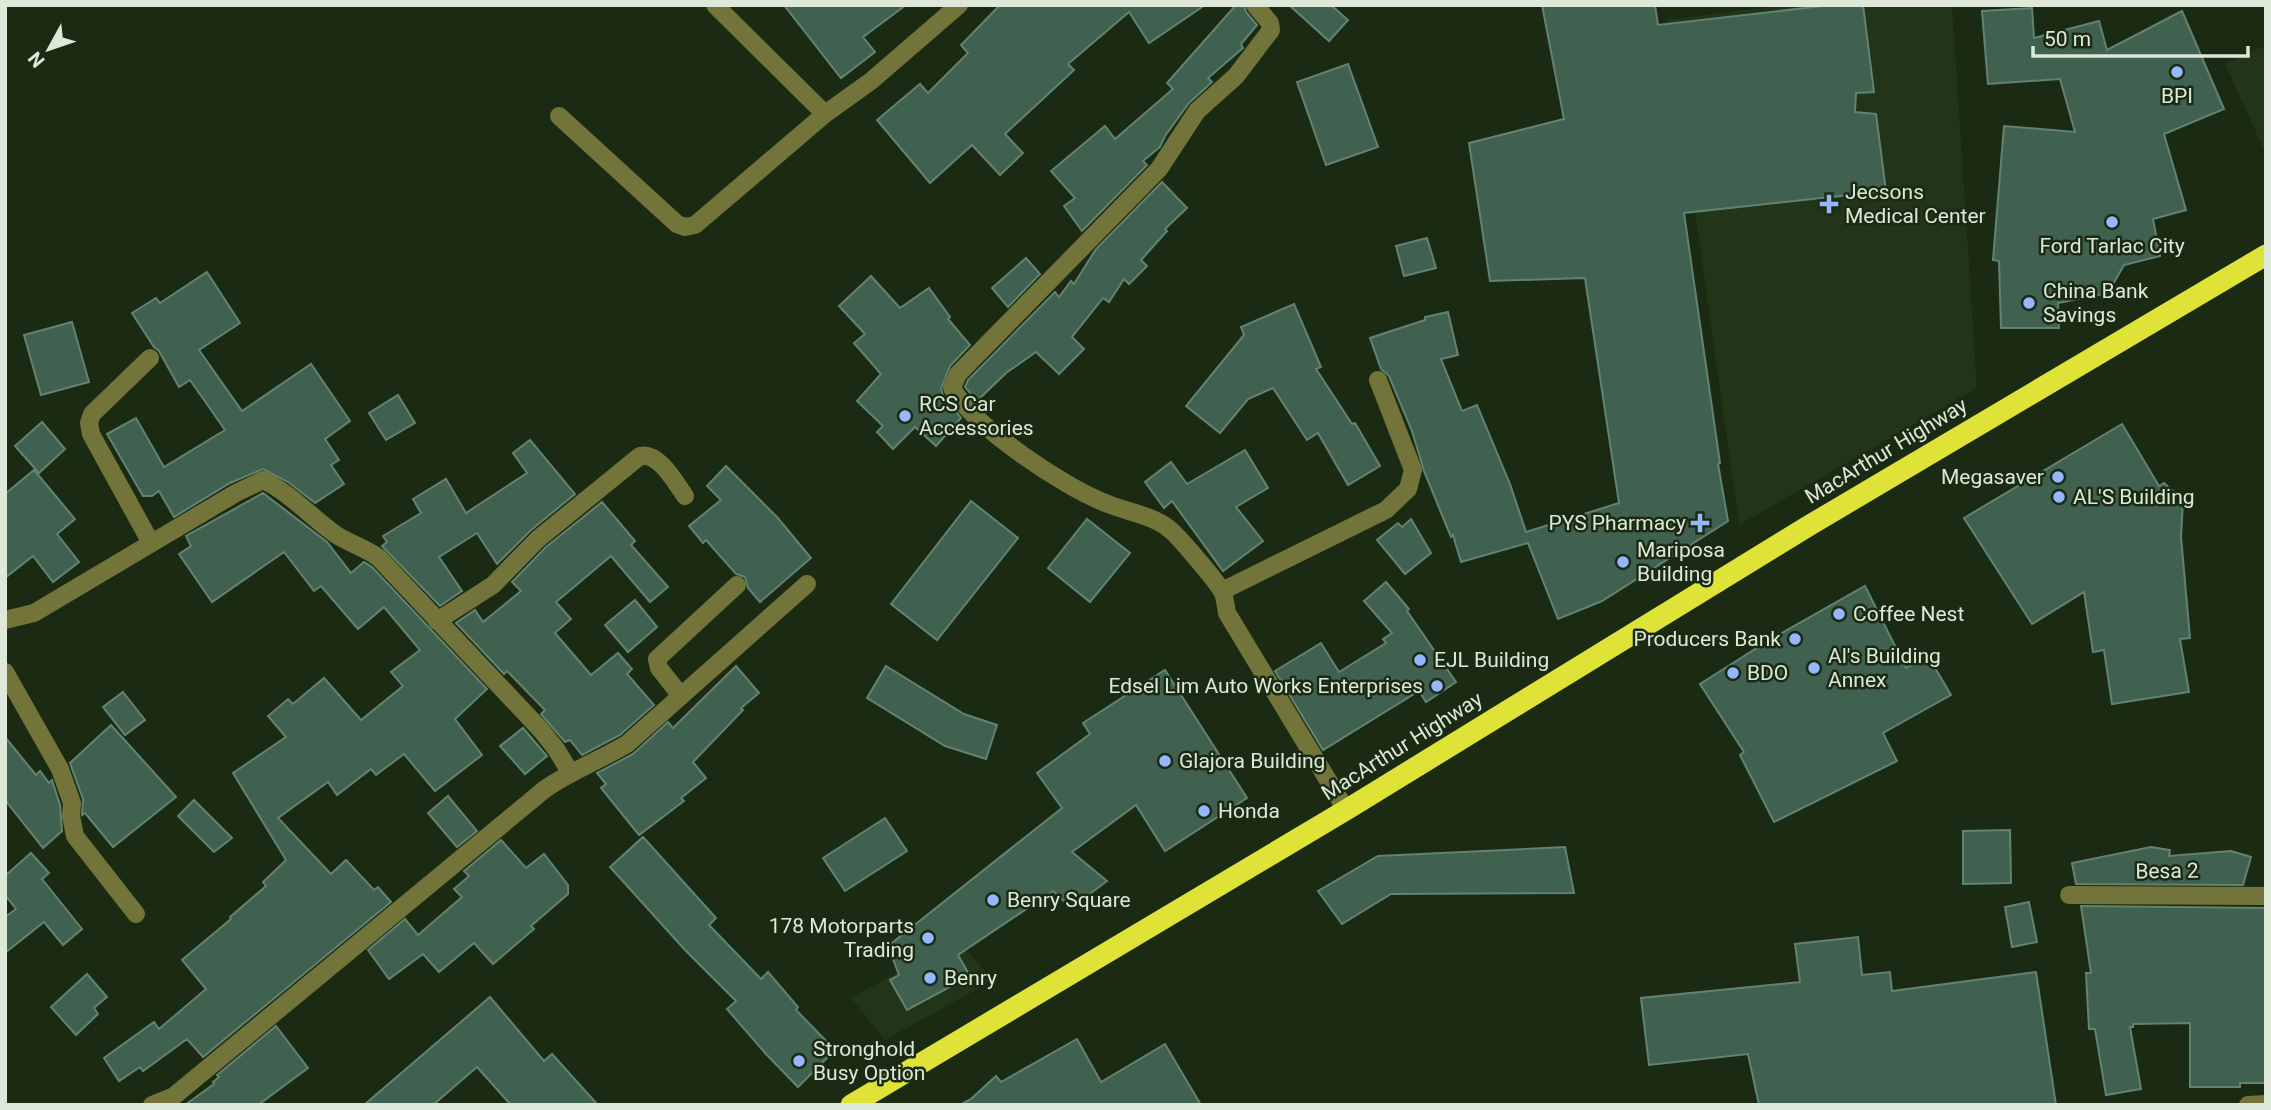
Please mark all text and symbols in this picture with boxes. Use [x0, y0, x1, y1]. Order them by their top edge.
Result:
north arrow [14, 14, 84, 84]
scale bar [2033, 14, 2248, 58]
text: 50 m [2044, 27, 2091, 51]
text: N [23, 47, 49, 72]
marker: BPI [2169, 64, 2185, 80]
place label: BPI [2161, 84, 2193, 108]
place label: Jecsons Medical Center [1845, 180, 1986, 228]
marker: Jecsons Medical Center [1819, 194, 1839, 214]
marker: Ford Tarlac City [2104, 214, 2120, 230]
place label: Ford Tarlac City [2039, 234, 2185, 258]
place label: China Bank Savings [2043, 279, 2149, 327]
marker: China Bank Savings [2021, 295, 2037, 311]
place label: RCS Car Accessories [919, 392, 1034, 440]
street label: MacArthur Highway [1801, 393, 1971, 509]
marker: RCS Car Accessories [897, 408, 913, 424]
place label: Megasaver [1941, 465, 2044, 489]
marker: Megasaver [2050, 469, 2066, 485]
place label: AL'S Building [2073, 485, 2195, 509]
marker: AL'S Building [2051, 489, 2067, 505]
place label: PYS Pharmacy [1549, 511, 1686, 535]
marker: PYS Pharmacy [1692, 515, 1708, 531]
place label: Mariposa Building [1637, 538, 1725, 586]
marker: Mariposa Building [1615, 554, 1631, 570]
place label: Coffee Nest [1853, 602, 1964, 626]
marker: Coffee Nest [1831, 606, 1847, 622]
place label: Producers Bank [1633, 627, 1781, 651]
marker: Producers Bank [1787, 631, 1803, 647]
place label: Al's Building Annex [1828, 644, 1941, 692]
place label: EJL Building [1434, 648, 1549, 672]
marker: EJL Building [1412, 652, 1428, 668]
marker: Al's Building Annex [1806, 660, 1822, 676]
place label: BDO [1747, 661, 1788, 685]
marker: BDO [1725, 665, 1741, 681]
place label: Edsel Lim Auto Works Enterprises [1108, 674, 1423, 698]
marker: Edsel Lim Auto Works Enterprises [1429, 678, 1445, 694]
street label: MacArthur Highway [1317, 687, 1487, 805]
place label: Glajora Building [1179, 749, 1325, 773]
marker: Glajora Building [1157, 753, 1173, 769]
place label: Honda [1218, 799, 1280, 823]
marker: Honda [1196, 803, 1212, 819]
street label: Besa 2 [2135, 858, 2199, 884]
place label: Benry Square [1007, 888, 1131, 912]
marker: Benry Square [985, 892, 1001, 908]
place label: 178 Motorparts Trading [769, 914, 914, 962]
marker: 178 Motorparts Trading [920, 930, 936, 946]
place label: Benry [944, 966, 997, 990]
marker: Benry [922, 970, 938, 986]
place label: Stronghold Busy Option [813, 1037, 925, 1085]
marker: Stronghold Busy Option [791, 1053, 807, 1069]

